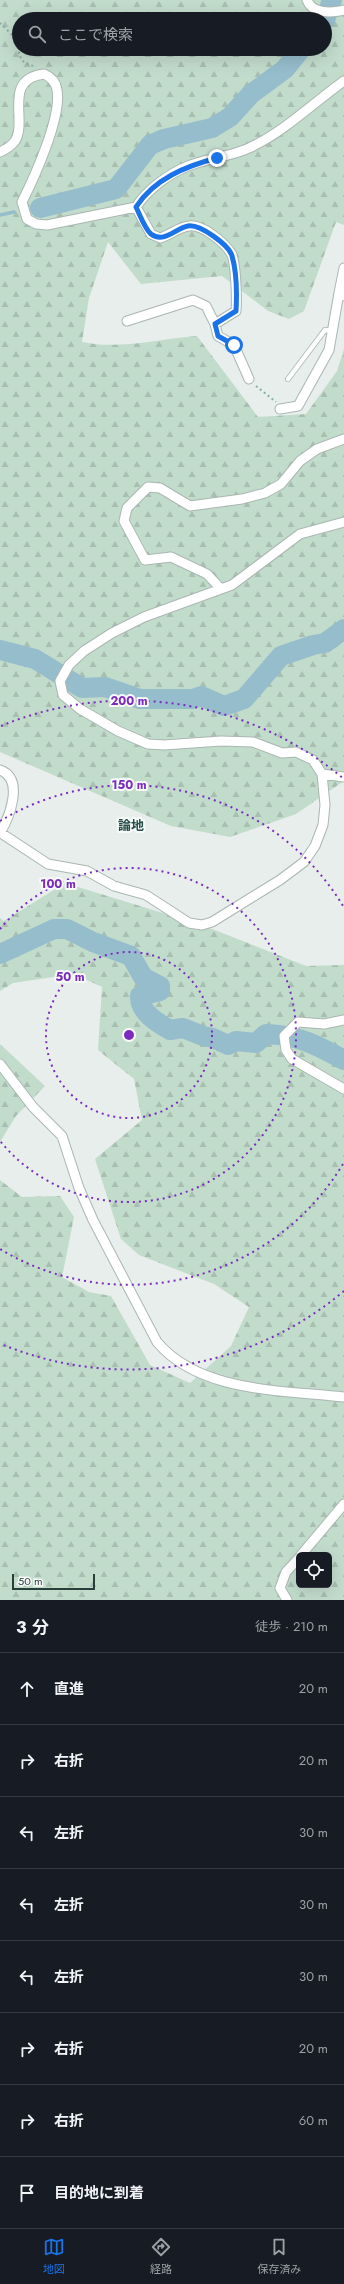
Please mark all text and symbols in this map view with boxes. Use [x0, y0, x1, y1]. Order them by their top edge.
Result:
search box [12, 12, 332, 56]
icon: search [26, 23, 48, 45]
text: ここで検索 [58, 24, 133, 46]
route end [208, 149, 226, 167]
route start [225, 336, 243, 354]
text: 200 m [110, 692, 148, 710]
text: 150 m [111, 776, 147, 794]
district label: 論地 [118, 816, 144, 835]
text: 100 m [40, 875, 76, 893]
text: 50 m [55, 968, 85, 986]
centre of rings [122, 1028, 136, 1042]
map controls [296, 1552, 332, 1588]
button: locate [296, 1552, 332, 1588]
scale bar [12, 1572, 95, 1591]
text: 50 m [18, 1573, 43, 1589]
text: 3 分 [16, 1615, 49, 1639]
text: 徒歩 · 210 m [255, 1617, 328, 1636]
icon: ahead [16, 1678, 38, 1700]
text: 直進 [54, 1678, 84, 1700]
text: 20 m [299, 1679, 328, 1698]
icon: right [16, 1750, 38, 1772]
text: 右折 [54, 1750, 84, 1772]
text: 20 m [299, 1751, 328, 1770]
icon: left [16, 1822, 38, 1844]
text: 左折 [54, 1822, 84, 1844]
text: 30 m [299, 1823, 328, 1842]
icon: left [16, 1894, 38, 1916]
text: 左折 [54, 1894, 84, 1916]
text: 30 m [299, 1895, 328, 1914]
icon: left [16, 1966, 38, 1988]
text: 左折 [54, 1966, 84, 1988]
text: 30 m [299, 1967, 328, 1986]
icon: right [16, 2038, 38, 2060]
text: 右折 [54, 2038, 84, 2060]
text: 20 m [299, 2039, 328, 2058]
icon: right [16, 2110, 38, 2132]
text: 右折 [54, 2110, 84, 2132]
text: 60 m [299, 2111, 328, 2130]
icon: arrive [16, 2182, 38, 2204]
text: 目的地に到着 [54, 2182, 144, 2204]
tab: 地図 [43, 2236, 65, 2277]
tab: 経路 [150, 2236, 172, 2277]
tab: 保存済み [257, 2236, 301, 2277]

